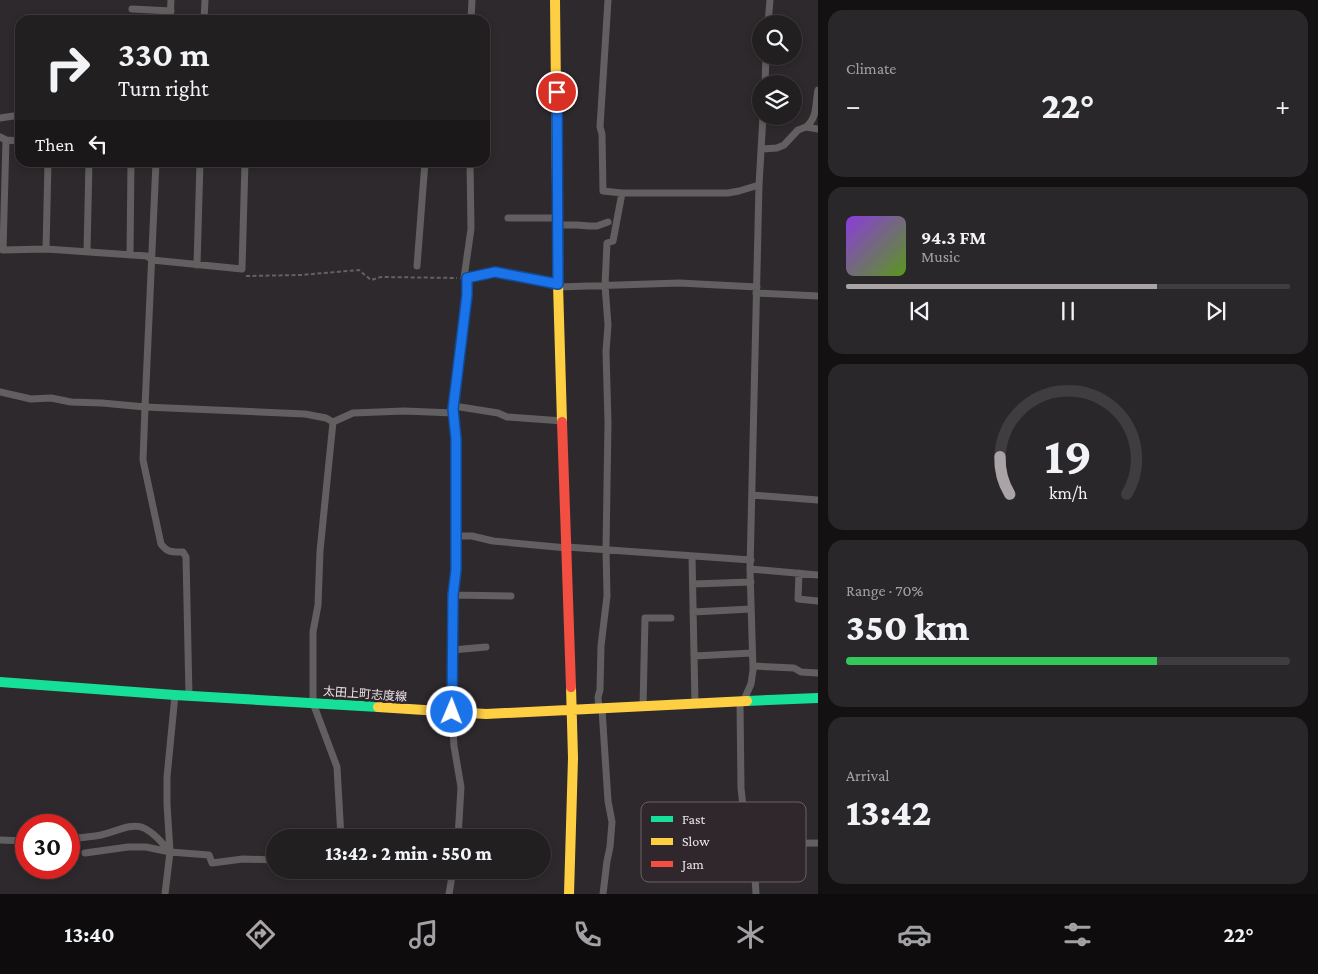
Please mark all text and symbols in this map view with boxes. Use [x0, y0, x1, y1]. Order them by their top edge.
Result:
map controls [752, 15, 802, 125]
button: search [752, 15, 802, 65]
icon: right [35, 35, 100, 100]
text: 330 m [118, 35, 210, 74]
text: Climate [846, 60, 896, 77]
pin [536, 71, 578, 113]
button: layers [752, 75, 802, 125]
text: Turn right [118, 76, 209, 101]
icon: arrive [543, 78, 571, 106]
text: 22° [1041, 84, 1095, 126]
text: − [846, 90, 861, 121]
text: + [1275, 90, 1290, 121]
icon: left [84, 130, 112, 158]
text: Then [35, 134, 74, 155]
text: 94.3 FM [921, 227, 986, 248]
text: Music [921, 248, 960, 265]
icon: previous [906, 297, 934, 325]
icon: pause [1054, 297, 1082, 325]
icon: next [1202, 297, 1230, 325]
text: 19 [1044, 426, 1092, 484]
text: km/h [1049, 483, 1088, 503]
text: Range · 70% [846, 582, 923, 599]
text: 350 km [846, 606, 969, 648]
street label: 太田上町志度線 [323, 684, 407, 704]
position arrow [425, 685, 477, 737]
text: Arrival [846, 767, 890, 784]
text: 13:42 [846, 791, 931, 833]
legend [641, 802, 806, 882]
text: Fast [682, 811, 706, 827]
speed limit sign: 30 [15, 814, 80, 879]
text: Slow [682, 833, 710, 849]
text: 13:42 · 2 min · 550 m [325, 843, 492, 864]
text: Jam [680, 856, 704, 872]
icon: directions [243, 917, 278, 952]
icon: music [406, 917, 441, 952]
icon: phone [570, 917, 605, 952]
icon: climate [733, 917, 768, 952]
icon: car [897, 917, 932, 952]
icon: filters [1060, 917, 1095, 952]
text: 13:40 [64, 922, 115, 947]
text: 22° [1223, 922, 1254, 947]

